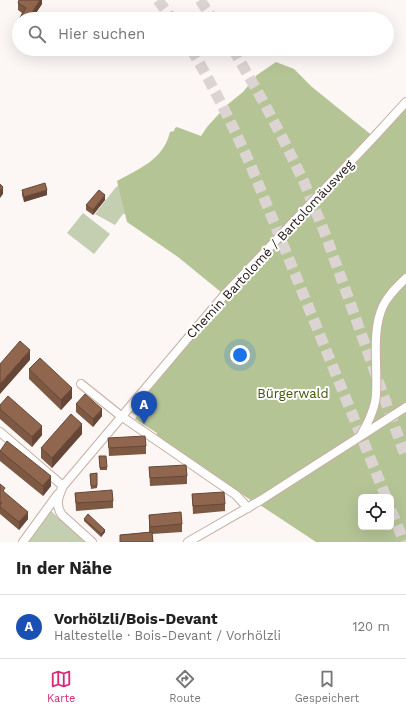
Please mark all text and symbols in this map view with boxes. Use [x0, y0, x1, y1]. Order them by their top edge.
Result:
search box [12, 12, 394, 56]
icon: search [26, 23, 48, 45]
text: Hier suchen [58, 25, 145, 43]
street label: Chemin Bartolomé / Bartolomäusweg [183, 157, 357, 341]
your location [230, 345, 250, 365]
park label: Bürgerwald [257, 386, 329, 401]
pin: A [131, 391, 157, 424]
map controls [358, 494, 394, 530]
button: locate [358, 494, 394, 530]
text: In der Nähe [16, 558, 112, 578]
text: Vorhölzli/Bois-Devant [54, 610, 218, 628]
text: A [25, 619, 33, 634]
text: 120 m [352, 619, 390, 634]
text: Haltestelle · Bois-Devant / Vorhölzli [54, 628, 281, 643]
tab: Karte [47, 668, 75, 705]
tab: Route [169, 668, 201, 705]
tab: Gespeichert [295, 668, 359, 705]

